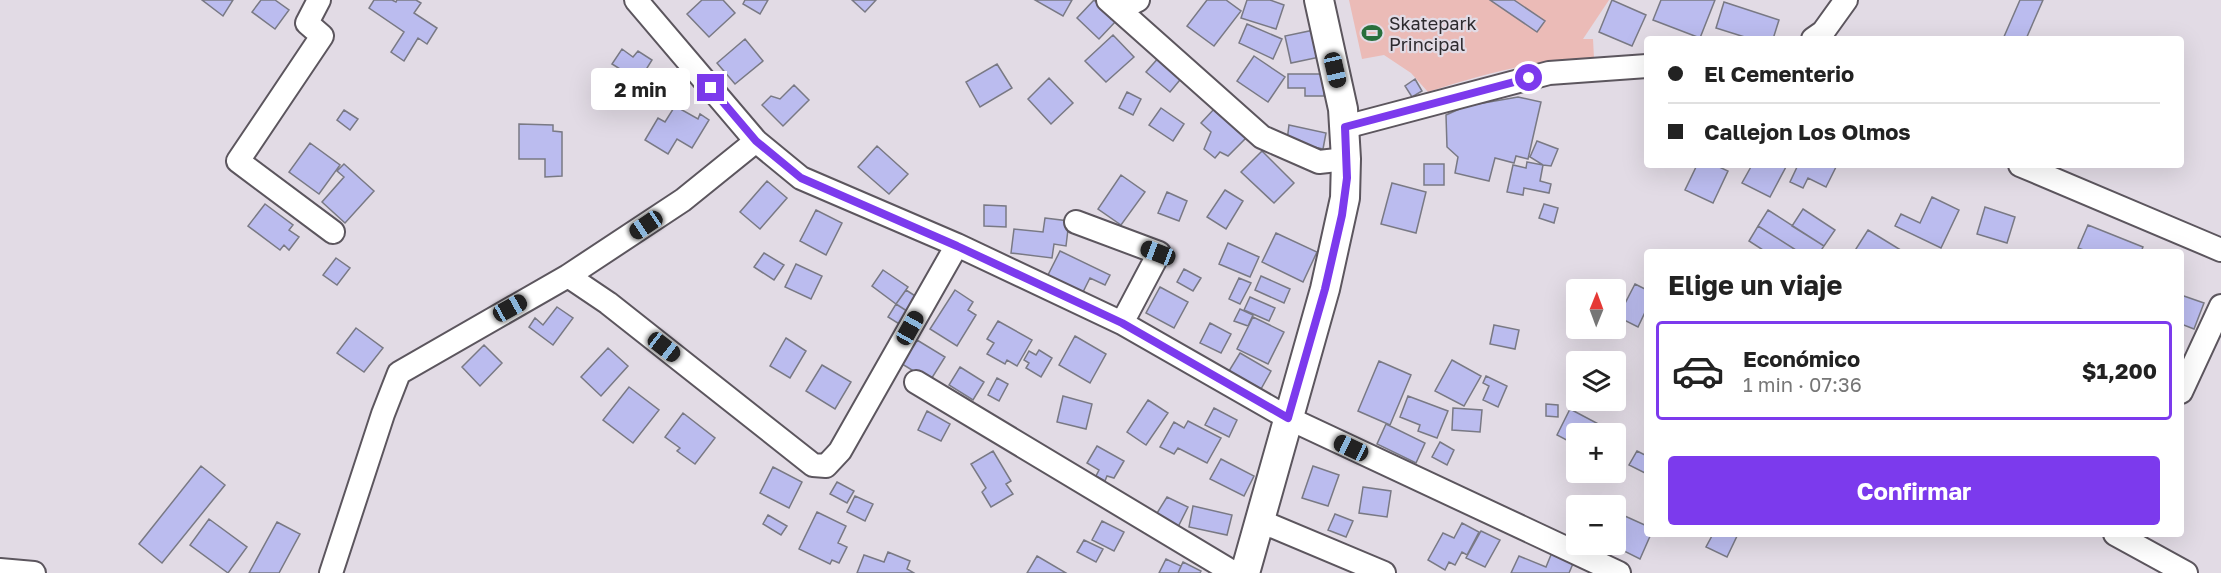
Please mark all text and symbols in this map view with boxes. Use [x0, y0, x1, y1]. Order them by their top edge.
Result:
place label: Skatepark Principal [1389, 12, 1477, 55]
sports icon: Skatepark Principal [1360, 21, 1384, 45]
car [1322, 50, 1348, 90]
text: El Cementerio [1704, 60, 1854, 87]
route start [1515, 64, 1542, 91]
callout: 2 min [591, 67, 690, 109]
route end [697, 74, 724, 101]
text: 2 min [614, 77, 667, 101]
text: Callejon Los Olmos [1704, 118, 1911, 145]
car [626, 207, 666, 243]
car [1138, 238, 1178, 268]
text: Elige un viaje [1668, 269, 1842, 301]
north arrow [1566, 279, 1626, 339]
map controls [1566, 279, 1626, 555]
car [490, 291, 530, 325]
car [893, 308, 927, 348]
car [644, 329, 684, 365]
icon: car [1671, 344, 1725, 398]
text: Económico [1743, 345, 1860, 372]
button: layers [1566, 351, 1626, 411]
text: $1,200 [2082, 357, 2157, 384]
text: 1 min · 07:36 [1743, 372, 1862, 396]
button: + [1566, 423, 1626, 483]
car [1331, 432, 1371, 464]
button: Confirmar [1668, 456, 2160, 525]
button: − [1566, 495, 1626, 555]

